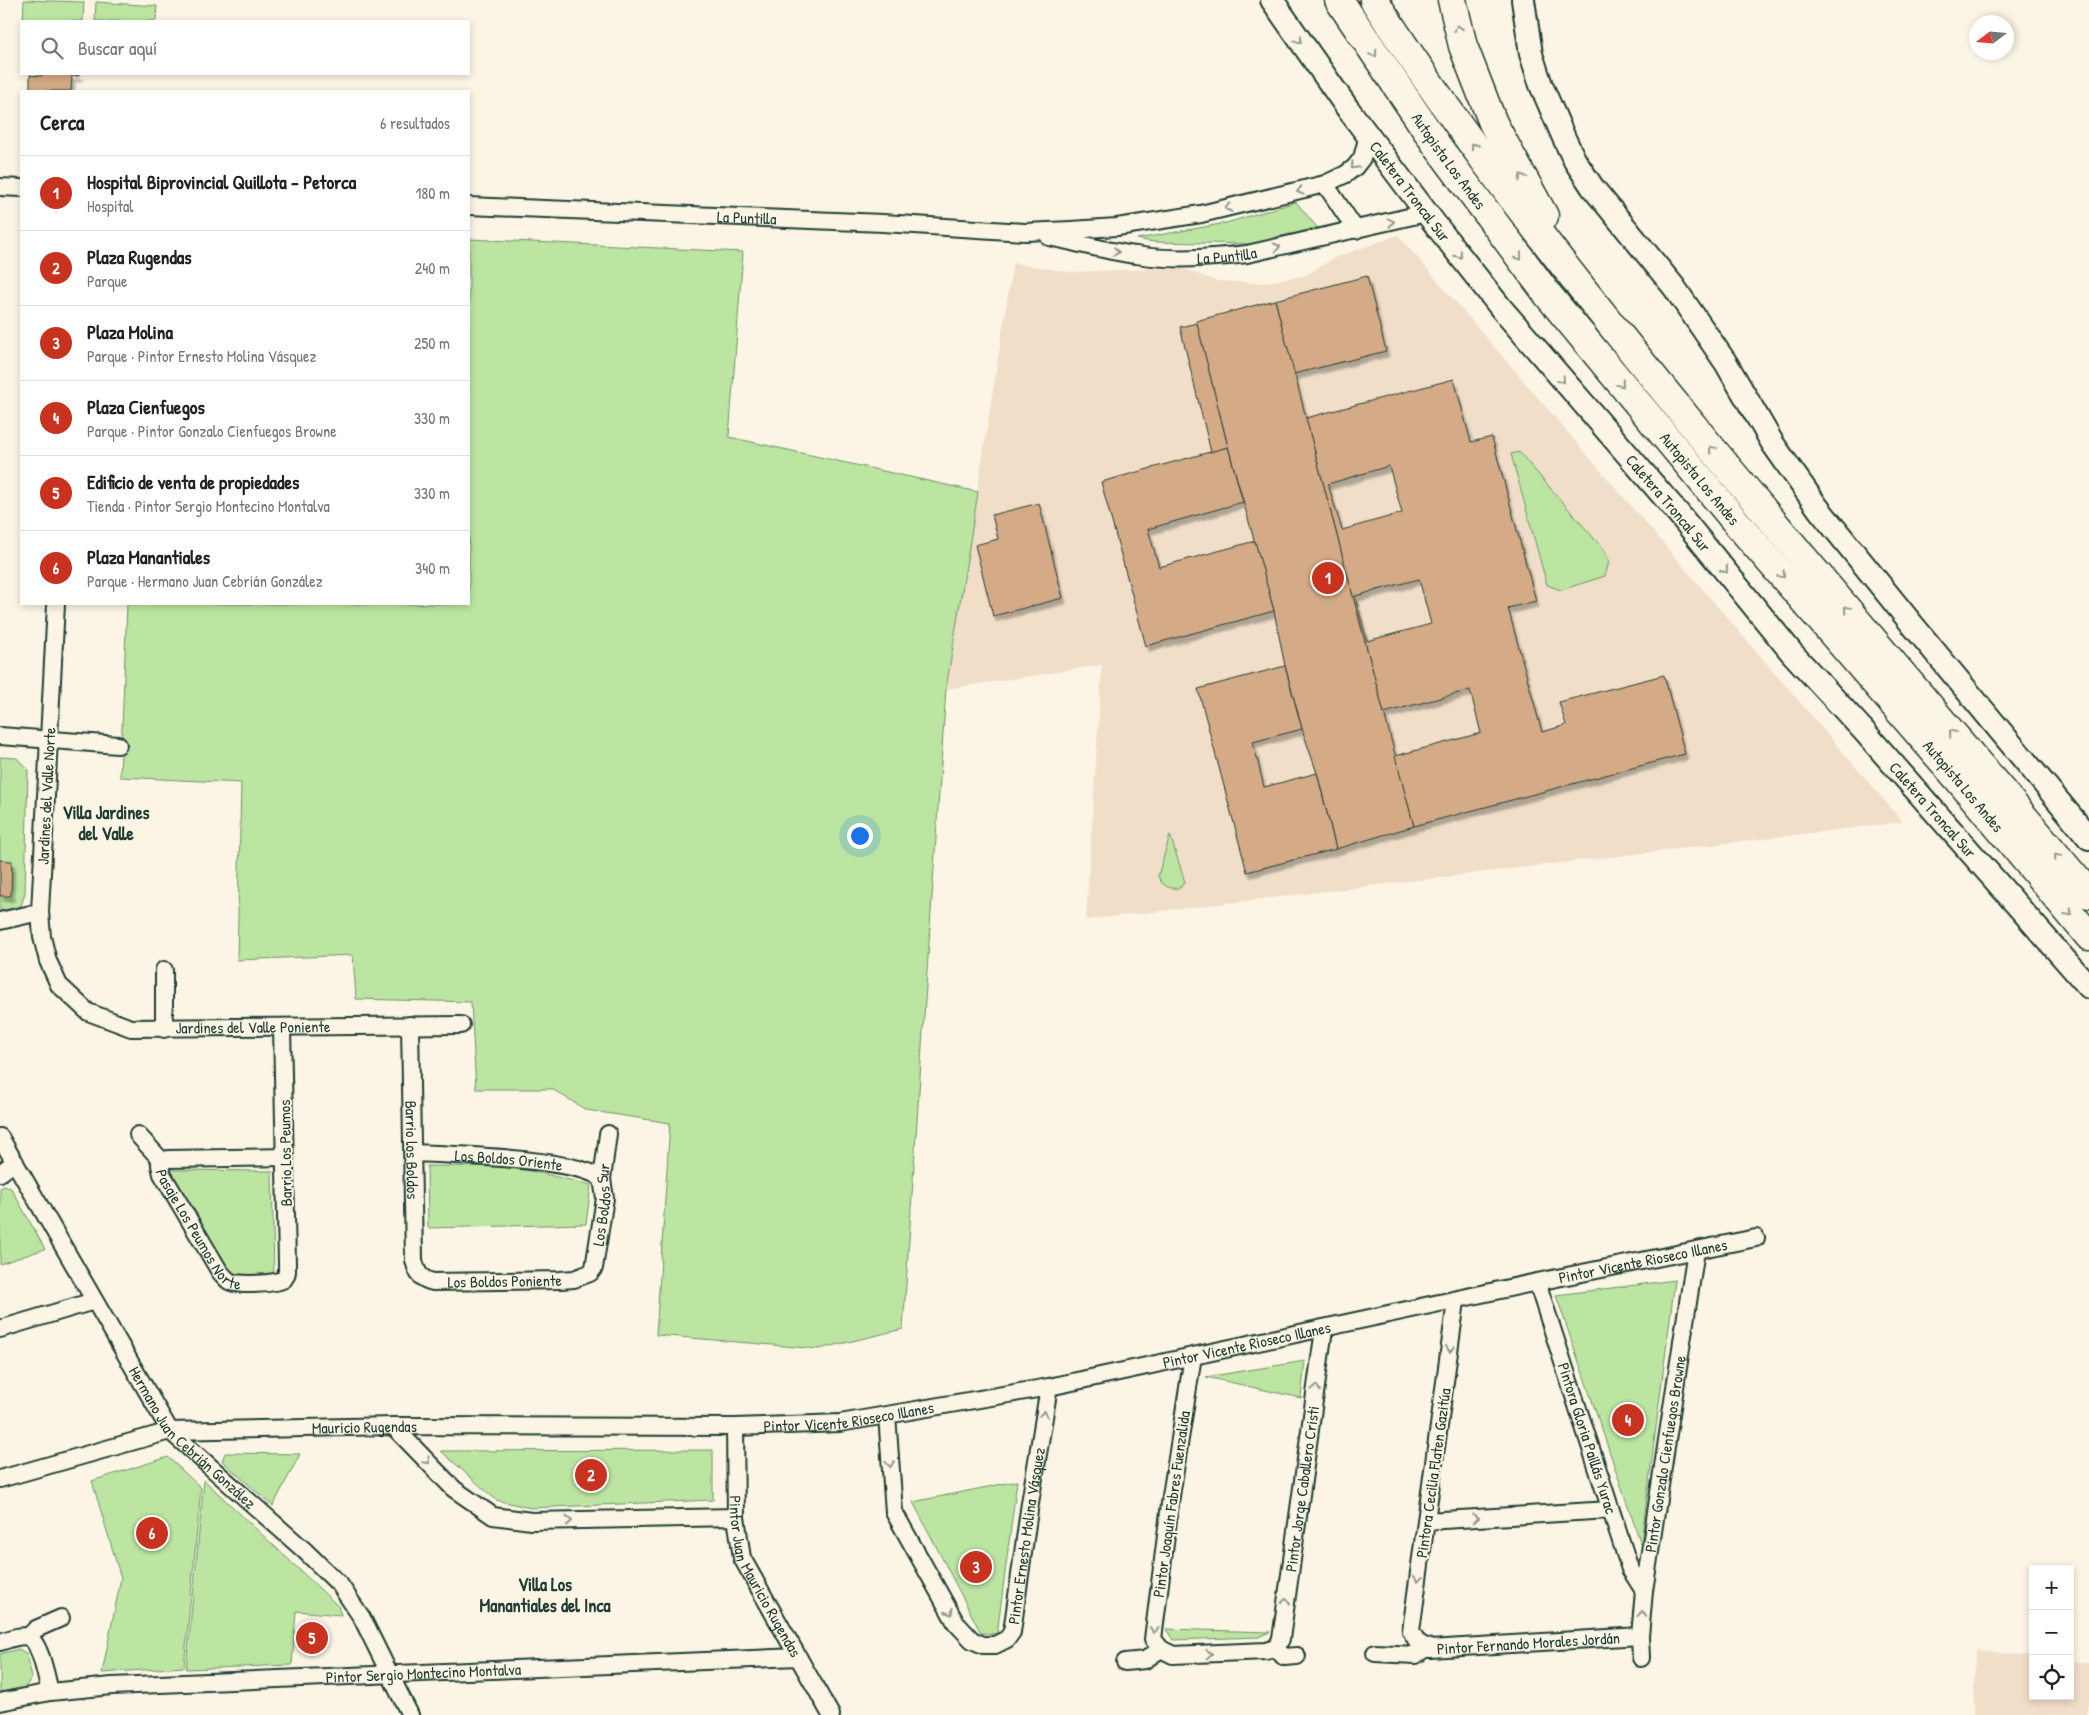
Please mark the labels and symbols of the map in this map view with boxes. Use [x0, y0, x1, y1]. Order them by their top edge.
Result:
north arrow [1969, 15, 2014, 60]
one-way arrow [1454, 24, 1464, 33]
one-way arrow [1293, 35, 1302, 44]
one-way arrow [1368, 48, 1377, 57]
street label: Autopista Los Andes [1407, 108, 1492, 214]
street label: Caletera Troncal Sur [1365, 136, 1456, 246]
one-way arrow [1471, 142, 1480, 152]
one-way arrow [1351, 161, 1360, 170]
one-way arrow [1518, 173, 1528, 182]
one-way arrow [1296, 185, 1305, 196]
one-way arrow [1223, 202, 1232, 213]
street label: La Puntilla [717, 205, 777, 230]
one-way arrow [1386, 217, 1395, 227]
street label: La Puntilla [1197, 241, 1259, 269]
one-way arrow [1272, 242, 1281, 253]
one-way arrow [1112, 246, 1120, 257]
one-way arrow [1454, 249, 1462, 258]
one-way arrow [1513, 251, 1522, 261]
one-way arrow [1557, 375, 1566, 384]
one-way arrow [1615, 378, 1624, 387]
street label: Autopista Los Andes [1655, 428, 1745, 530]
one-way arrow [1709, 446, 1717, 455]
street label: Caletera Troncal Sur [1621, 449, 1716, 556]
pin: 1 [1312, 559, 1344, 597]
one-way arrow [1719, 565, 1728, 574]
one-way arrow [1776, 569, 1784, 578]
one-way arrow [1844, 606, 1853, 615]
street label: Jardines del Valle Norte [31, 726, 61, 865]
one-way arrow [1949, 729, 1958, 738]
street label: Autopista Los Andes [1918, 735, 2009, 837]
street label: Caletera Troncal Sur [1885, 757, 1981, 862]
district label: Villa Jardines del Valle [62, 800, 150, 846]
your location [847, 823, 873, 849]
one-way arrow [2054, 853, 2063, 862]
one-way arrow [2064, 907, 2072, 916]
street label: Jardines del Valle Poniente [175, 1015, 331, 1039]
street label: Barrio Los Peumos [273, 1100, 297, 1206]
street label: Barrio los Boldos [400, 1100, 424, 1200]
street label: Los Boldos Oriente [454, 1144, 565, 1176]
street label: Los Boldos Sur [587, 1162, 616, 1248]
street label: Pasaje Los Peumos Norte [150, 1167, 243, 1295]
street label: Pintor Vicente Rioseco Illanes [1557, 1233, 1729, 1288]
street label: Los Boldos Poniente [447, 1269, 563, 1293]
street label: Pintor Vicente Rioseco Illanes [1161, 1316, 1333, 1373]
one-way arrow [1445, 1345, 1455, 1353]
street label: Pintor Gonzalo Cienfuegos Browne [1639, 1353, 1691, 1554]
street label: Pintora Gloria Paillás Yurac [1553, 1360, 1623, 1517]
street label: Hermano Juan Cebrián González [124, 1362, 261, 1514]
one-way arrow [1310, 1383, 1320, 1392]
street label: Pintora Cecilia Flaten Gazitúa [1410, 1387, 1456, 1559]
street label: Pintor Vicente Rioseco Illanes [763, 1396, 935, 1437]
pin: 4 [1612, 1401, 1644, 1439]
street label: Pintor Jorge Caballero Cristi [1279, 1404, 1324, 1573]
street label: Pintor Joaquín Fabres Fuenzalida [1147, 1409, 1195, 1599]
one-way arrow [1039, 1410, 1049, 1418]
street label: Mauricio Rugendas [312, 1415, 417, 1439]
street label: Pintor Ernesto Molina Vásquez [1002, 1446, 1050, 1626]
one-way arrow [422, 1455, 431, 1464]
pin: 2 [575, 1456, 607, 1494]
one-way arrow [885, 1460, 896, 1468]
street label: Pintor Juan Mauricio Rugendas [725, 1495, 807, 1661]
one-way arrow [1471, 1512, 1479, 1523]
pin: 6 [136, 1514, 168, 1552]
one-way arrow [566, 1516, 573, 1526]
pin: 3 [960, 1548, 992, 1586]
district label: Villa Los Manantiales del Inca [480, 1572, 611, 1618]
one-way arrow [1414, 1575, 1424, 1584]
one-way arrow [1280, 1596, 1291, 1604]
one-way arrow [944, 1606, 954, 1615]
one-way arrow [1636, 1609, 1647, 1617]
pin: 5 [296, 1619, 328, 1657]
one-way arrow [1149, 1626, 1160, 1634]
street label: Pintor Fernando Morales Jordán [1436, 1626, 1621, 1660]
one-way arrow [1205, 1648, 1213, 1659]
street label: Pintor Sergio Montecino Montalva [325, 1658, 522, 1688]

